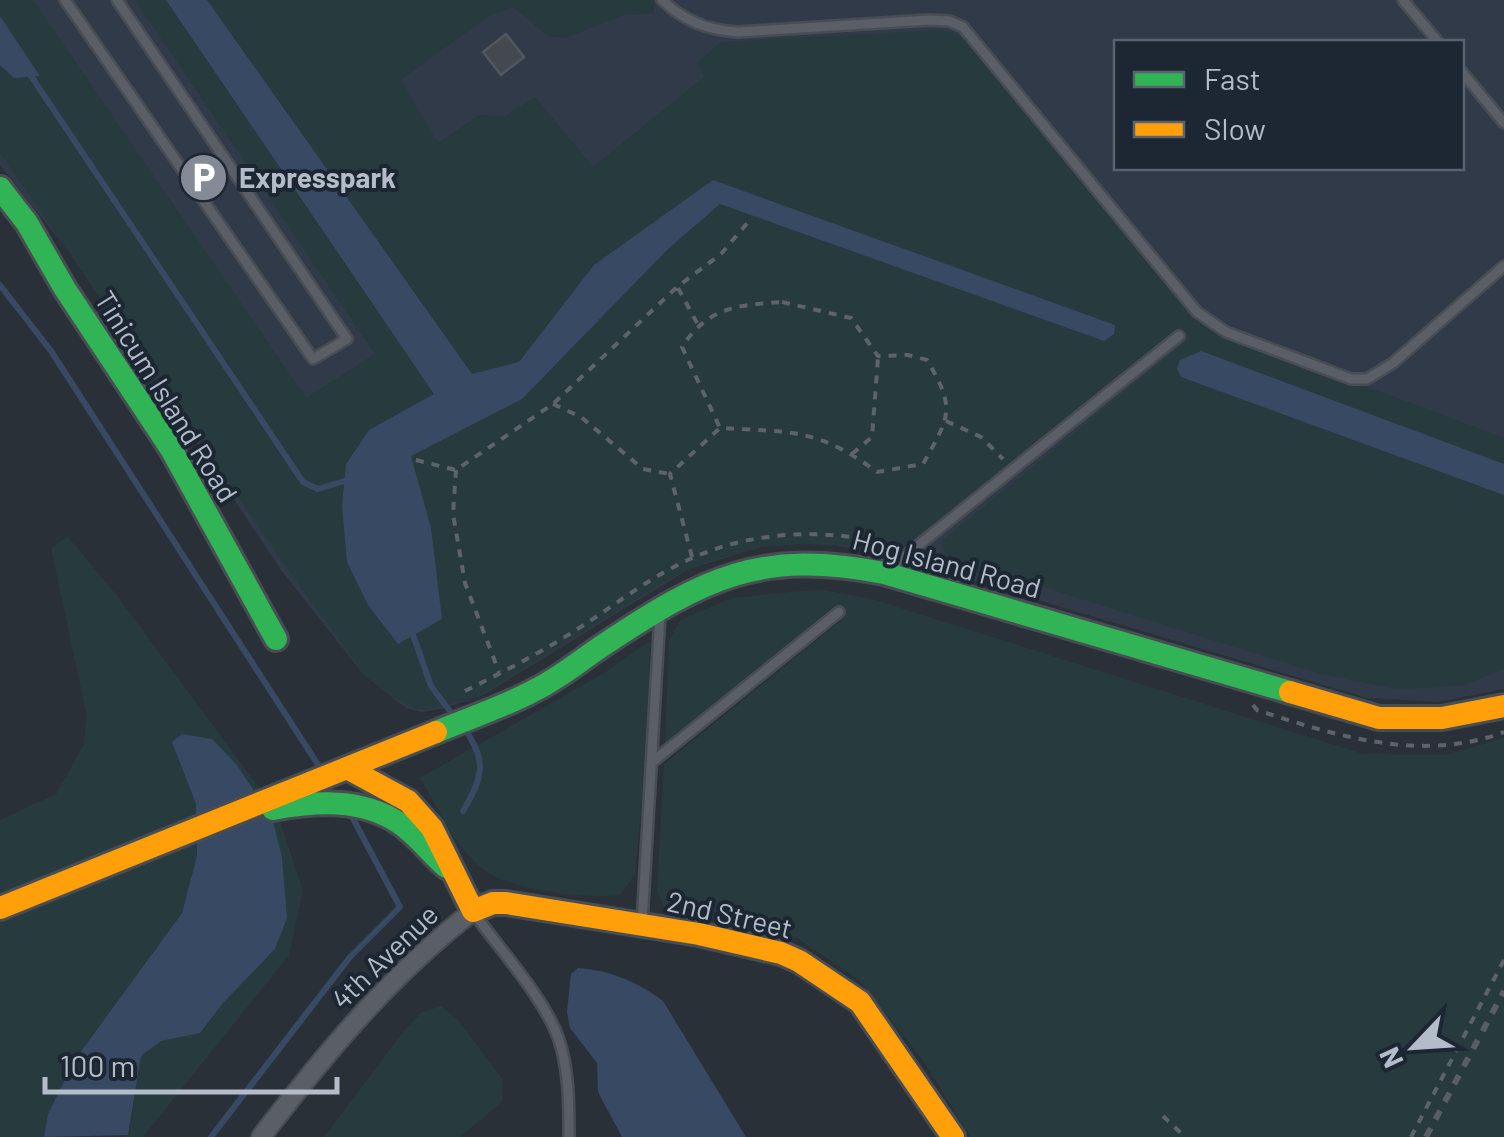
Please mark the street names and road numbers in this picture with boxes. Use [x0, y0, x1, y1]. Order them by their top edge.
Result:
street label: Tinicum Island Road [88, 284, 246, 508]
street label: Hog Island Road [849, 522, 1045, 604]
street label: 2nd Street [664, 883, 796, 945]
street label: 4th Avenue [324, 897, 444, 1015]

